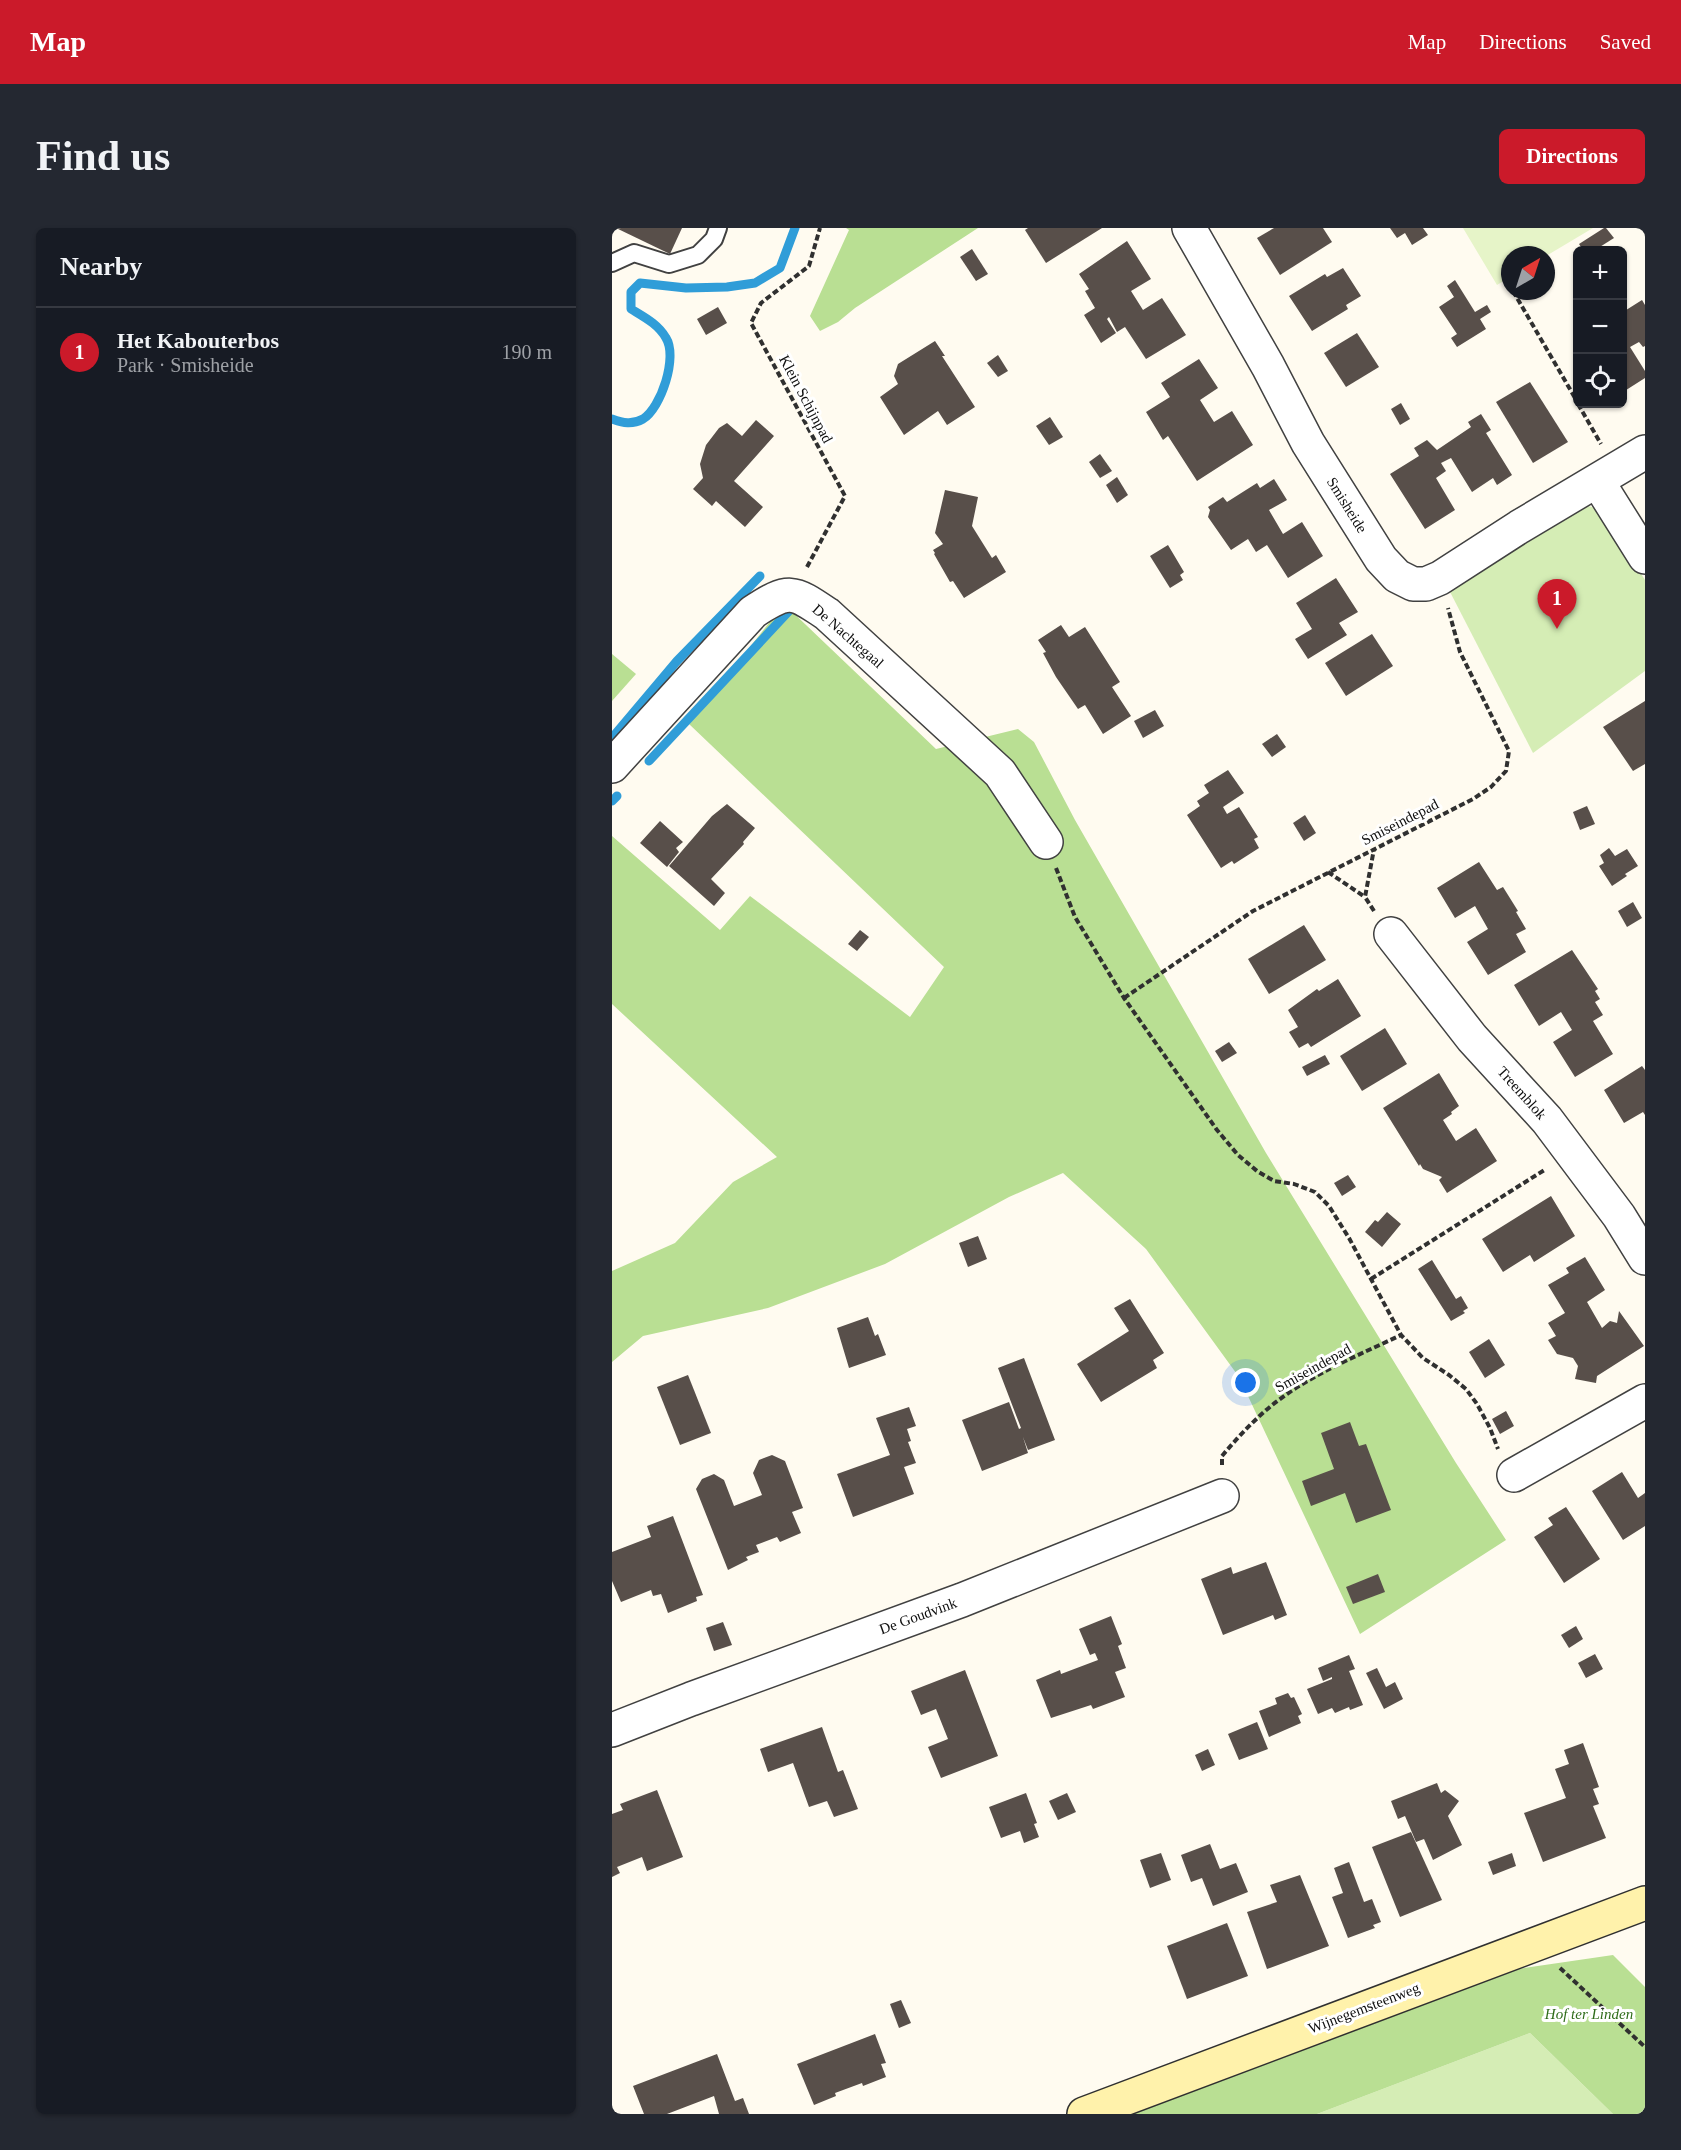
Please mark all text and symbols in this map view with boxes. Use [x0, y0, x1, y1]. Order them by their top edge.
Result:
text: Map [30, 26, 86, 57]
text: Map [1408, 30, 1446, 54]
text: Directions [1479, 30, 1567, 54]
text: Saved [1600, 30, 1651, 54]
button: Directions [1499, 129, 1645, 184]
text: Find us [36, 133, 170, 179]
north arrow [1501, 246, 1555, 300]
map controls [1573, 246, 1627, 408]
button: + [1573, 246, 1627, 300]
text: Nearby [60, 252, 142, 281]
button: − [1573, 300, 1627, 354]
text: Het Kabouterbos [117, 328, 279, 353]
text: 1 [75, 341, 85, 363]
text: 190 m [501, 341, 552, 363]
street label: Klein Schijnpad [776, 352, 836, 446]
text: Park · Smisheide [117, 354, 254, 376]
button: locate [1573, 354, 1627, 408]
street label: Smisheide [1324, 474, 1371, 536]
pin: 1 [1538, 580, 1576, 629]
street label: De Nachtegaal [809, 601, 887, 671]
street label: Smiseindepad [1359, 796, 1442, 848]
street label: Treemblok [1494, 1063, 1550, 1123]
street label: Smiseindepad [1272, 1340, 1354, 1395]
your location [1231, 1368, 1260, 1397]
street label: De Goudvink [877, 1594, 959, 1637]
street label: Wijnegemsteenweg [1306, 1979, 1422, 2037]
park label: Hof ter Linden [1544, 2006, 1633, 2022]

